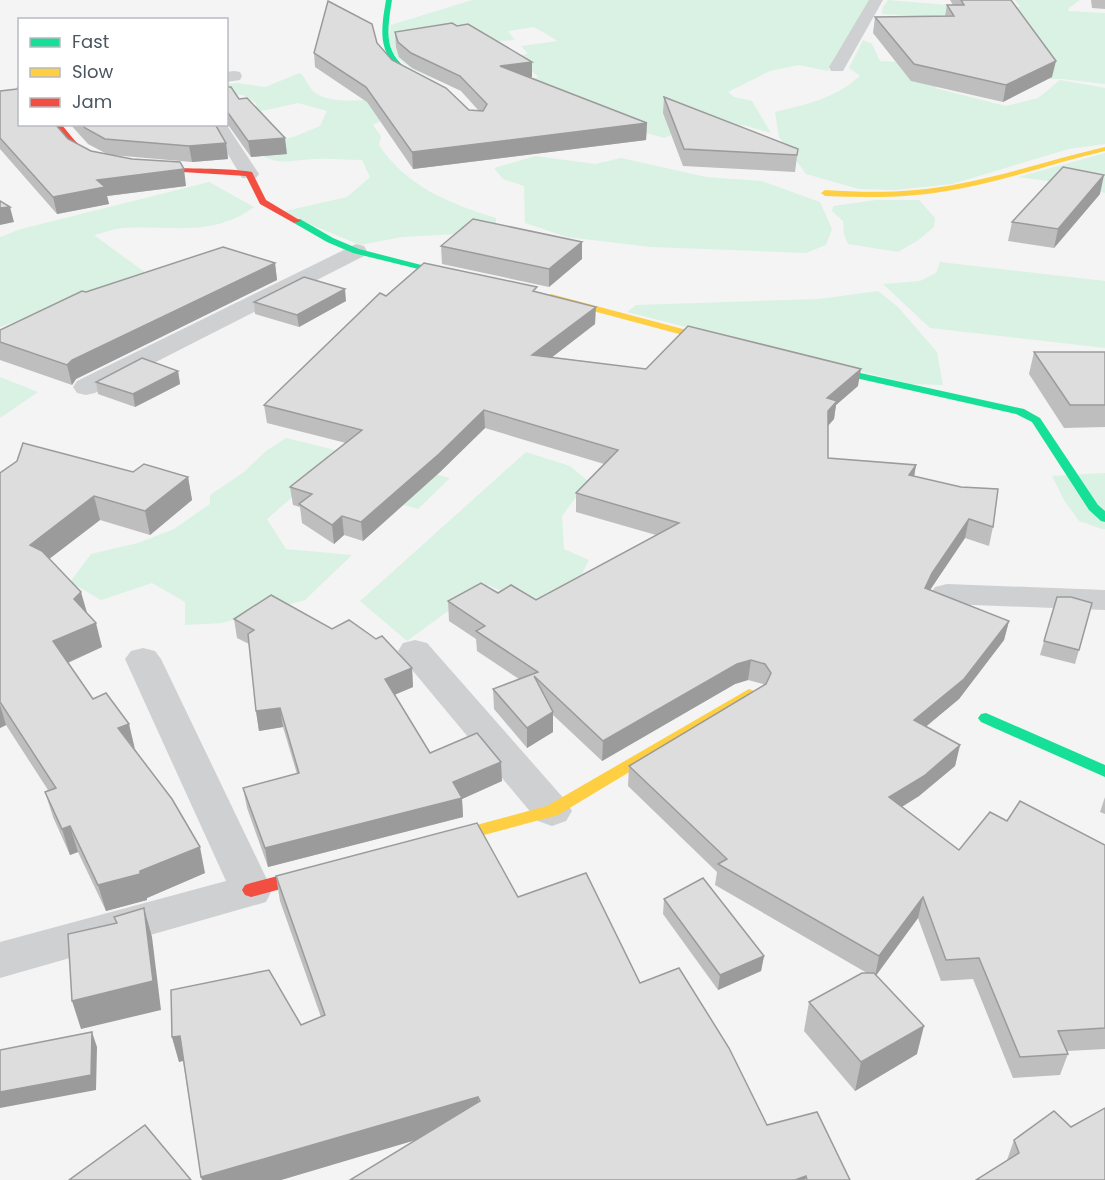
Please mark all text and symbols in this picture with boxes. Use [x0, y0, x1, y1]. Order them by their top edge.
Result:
legend [18, 18, 228, 126]
text: Fast [72, 29, 109, 54]
text: Slow [72, 59, 114, 84]
text: Jam [72, 89, 112, 114]

